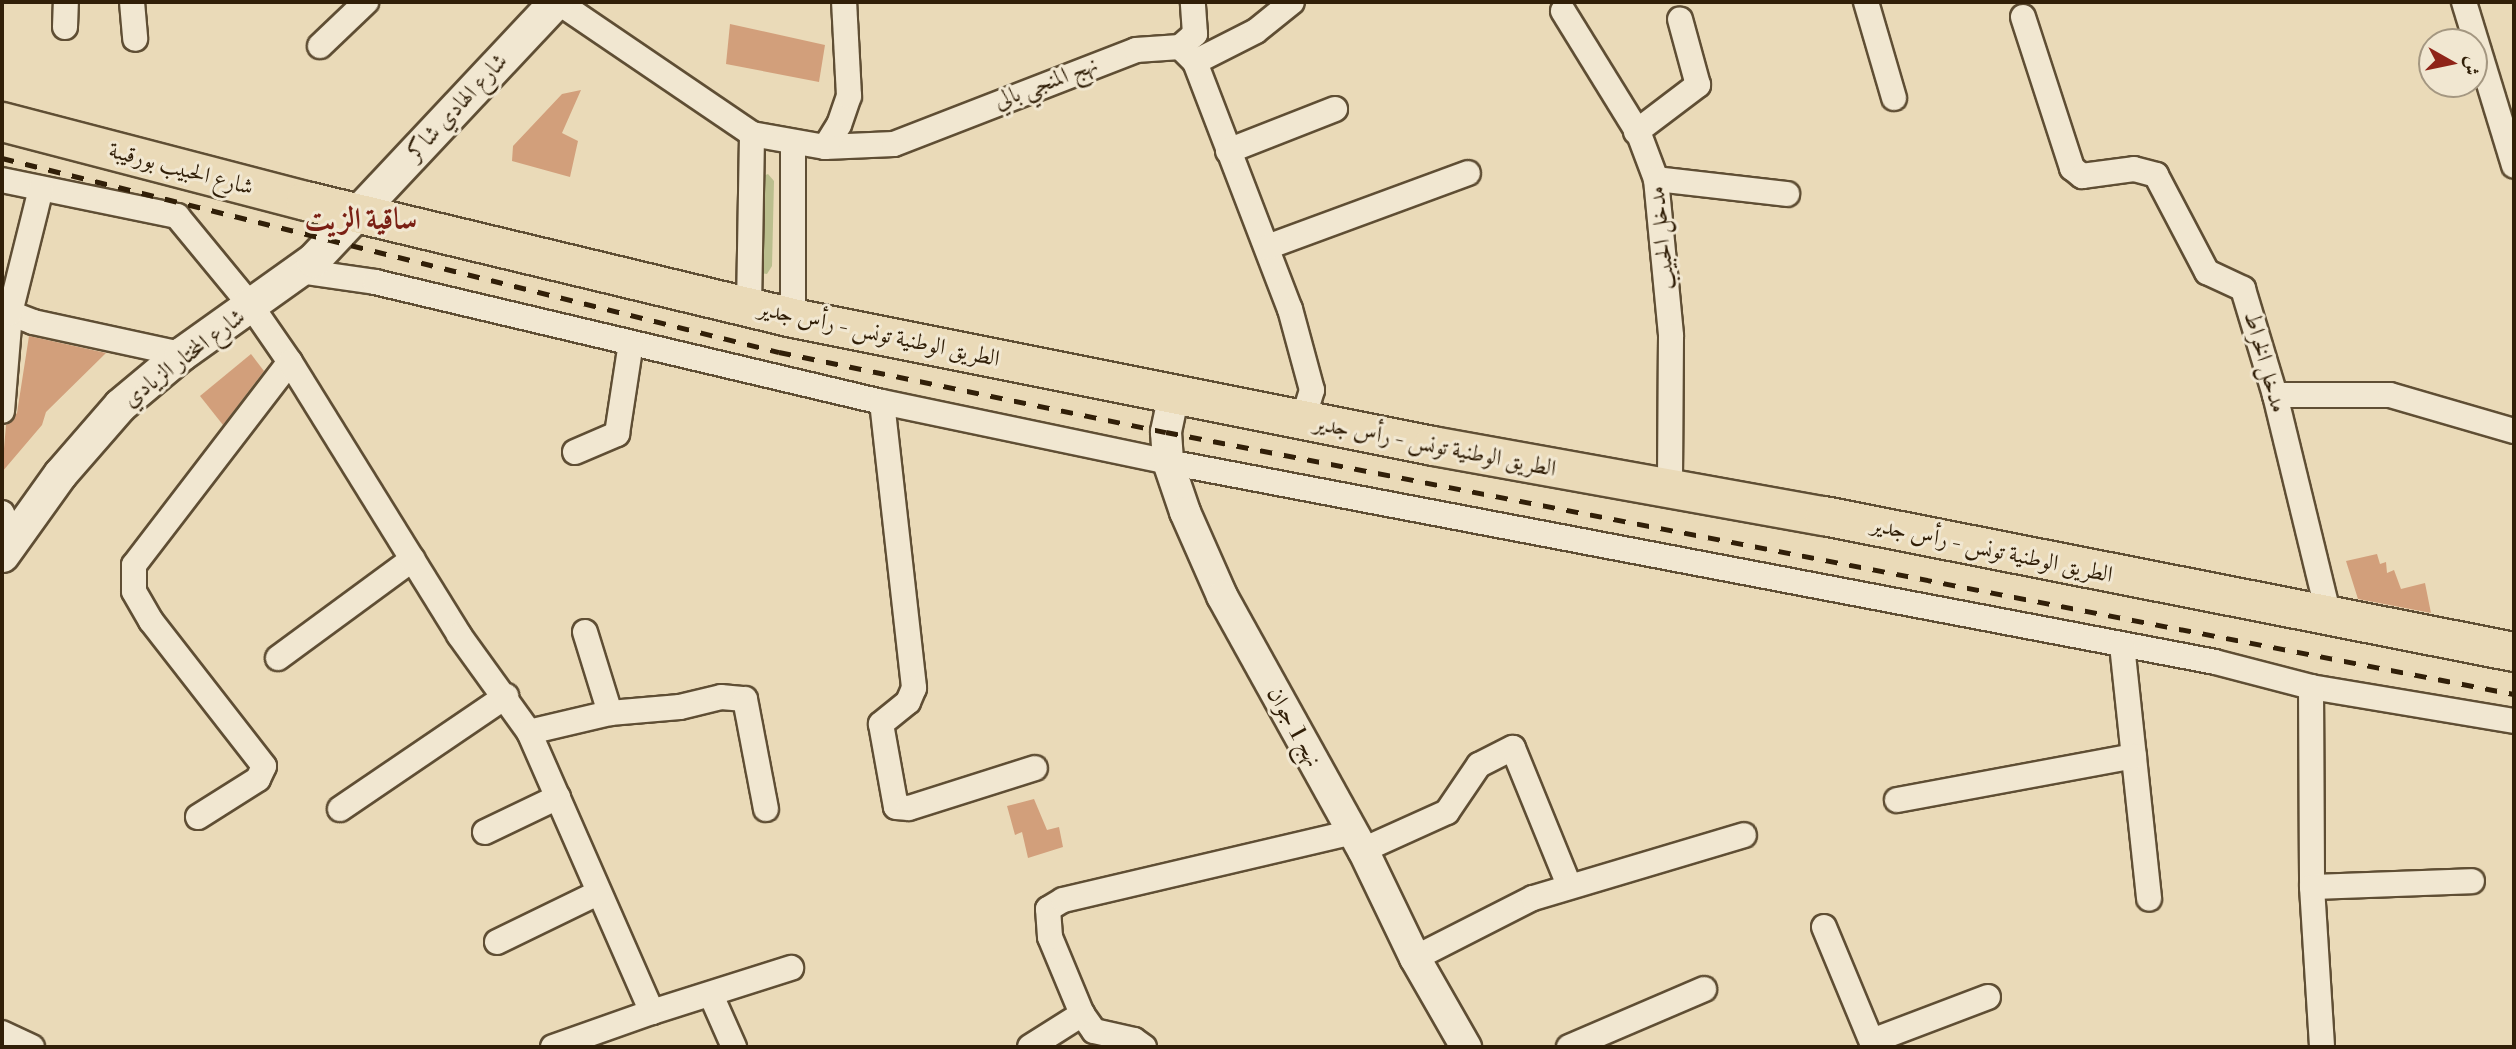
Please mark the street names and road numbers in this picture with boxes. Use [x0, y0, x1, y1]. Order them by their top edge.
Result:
street label: شارع الهادي شاكر [401, 48, 513, 166]
street label: نهج المنجي بالي [990, 51, 1102, 115]
street label: شارع الحبيب بورقيبة [106, 136, 256, 202]
street label: مدخل الحبيب [1643, 185, 1681, 291]
street label: الطريق الوطنية تونس - رأس جدير [756, 295, 1002, 373]
street label: شارع المختار الزيادي [117, 303, 251, 413]
street label: مدخل الخراط [2237, 308, 2293, 416]
street label: الطريق الوطنية تونس - رأس جدير [1312, 409, 1558, 483]
street label: الطريق الوطنية تونس - رأس جدير [1869, 511, 2115, 589]
street label: نهج 1 جوان [1261, 682, 1327, 772]

